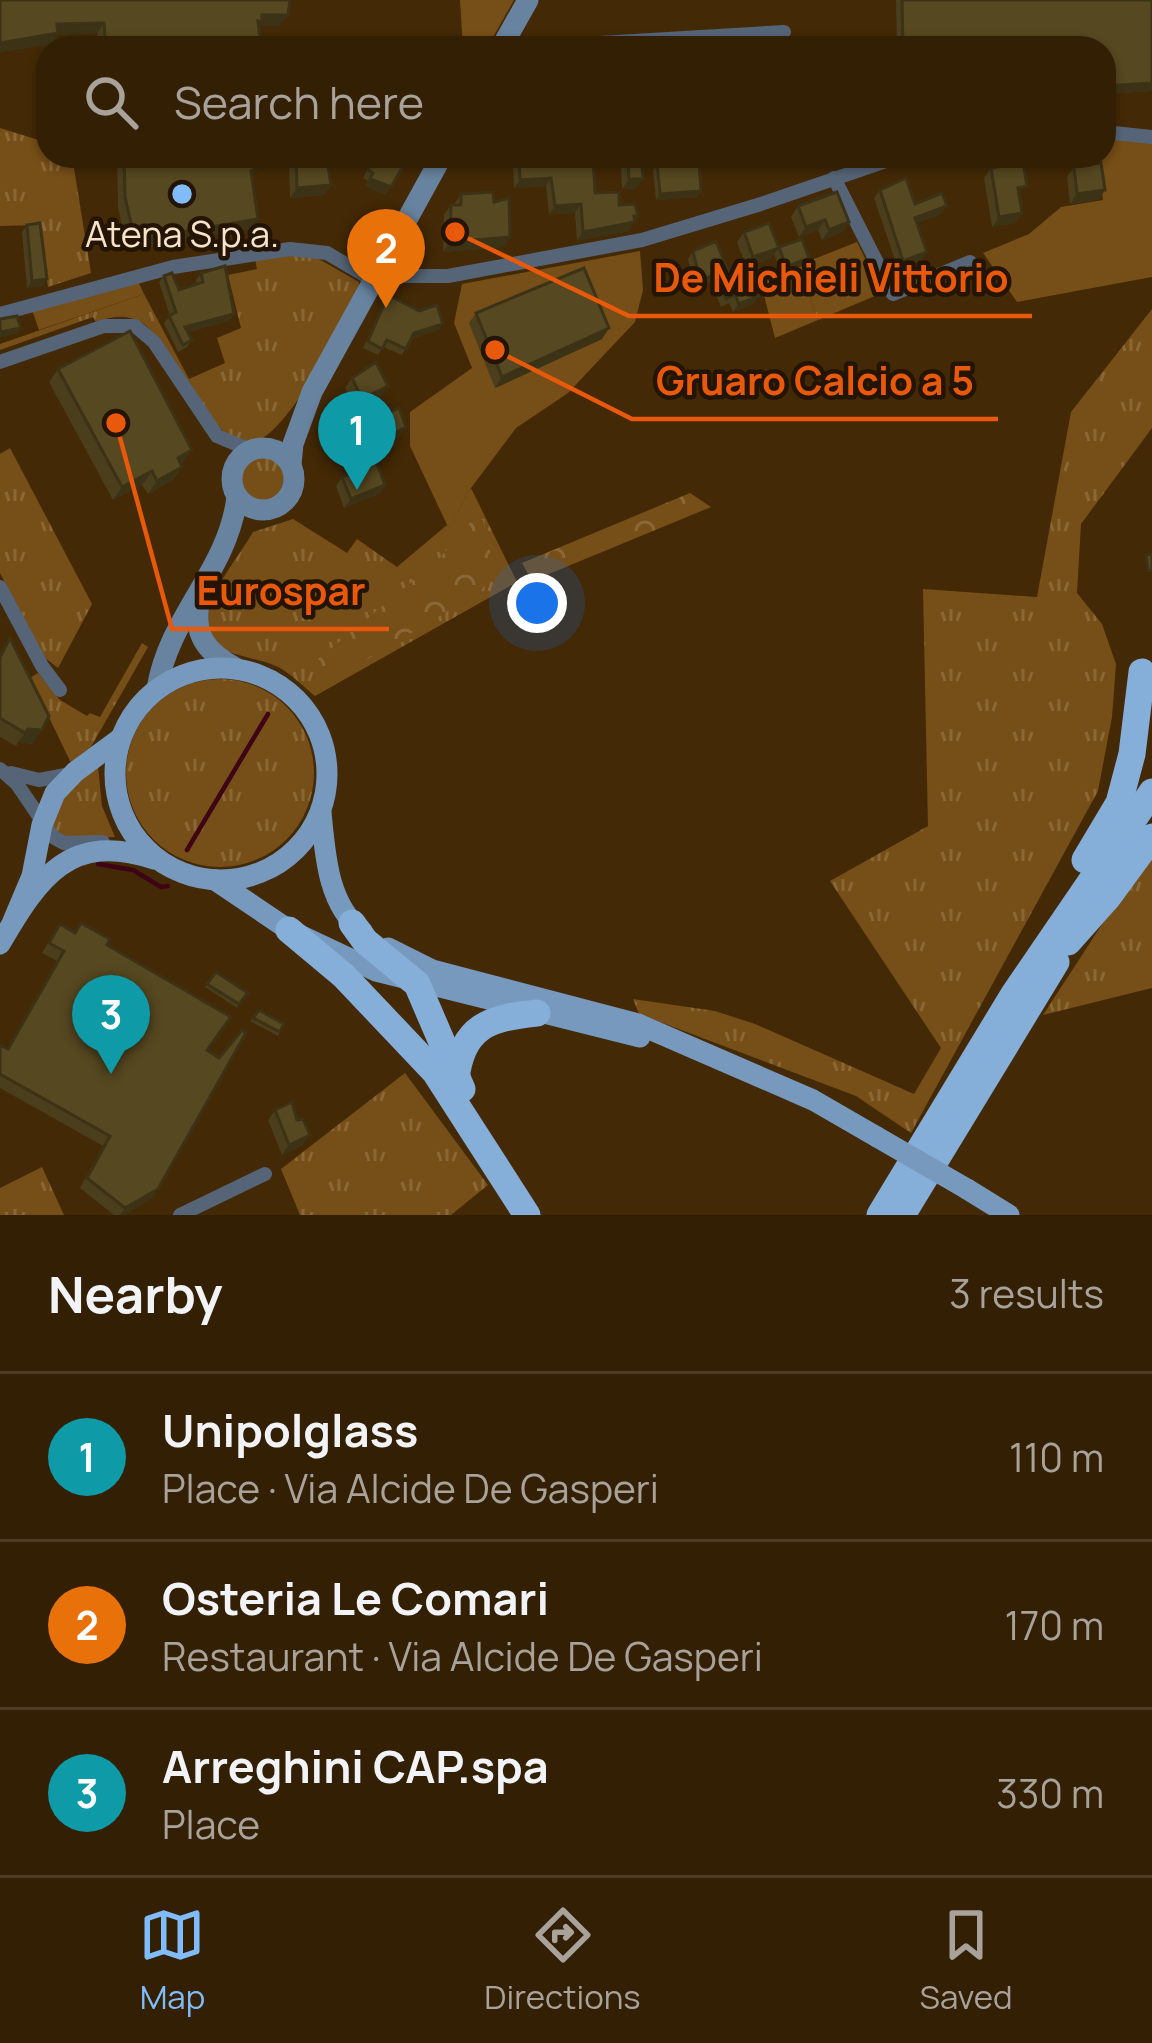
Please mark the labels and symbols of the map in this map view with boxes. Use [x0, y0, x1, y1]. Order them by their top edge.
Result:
marker: Atena S.p.a. [169, 181, 195, 207]
place label: Atena S.p.a. [85, 209, 279, 258]
pin: 2 [347, 209, 425, 308]
callout: De Michieli Vittorio [629, 241, 1032, 316]
text: De Michieli Vittorio [653, 250, 1009, 304]
callout: Gruaro Calcio a 5 [632, 344, 998, 419]
text: Gruaro Calcio a 5 [656, 353, 974, 407]
pin: 1 [318, 391, 396, 490]
callout: Eurospar [172, 554, 389, 629]
text: Eurospar [196, 563, 366, 617]
your location [507, 573, 567, 633]
pin: 3 [72, 975, 150, 1074]

